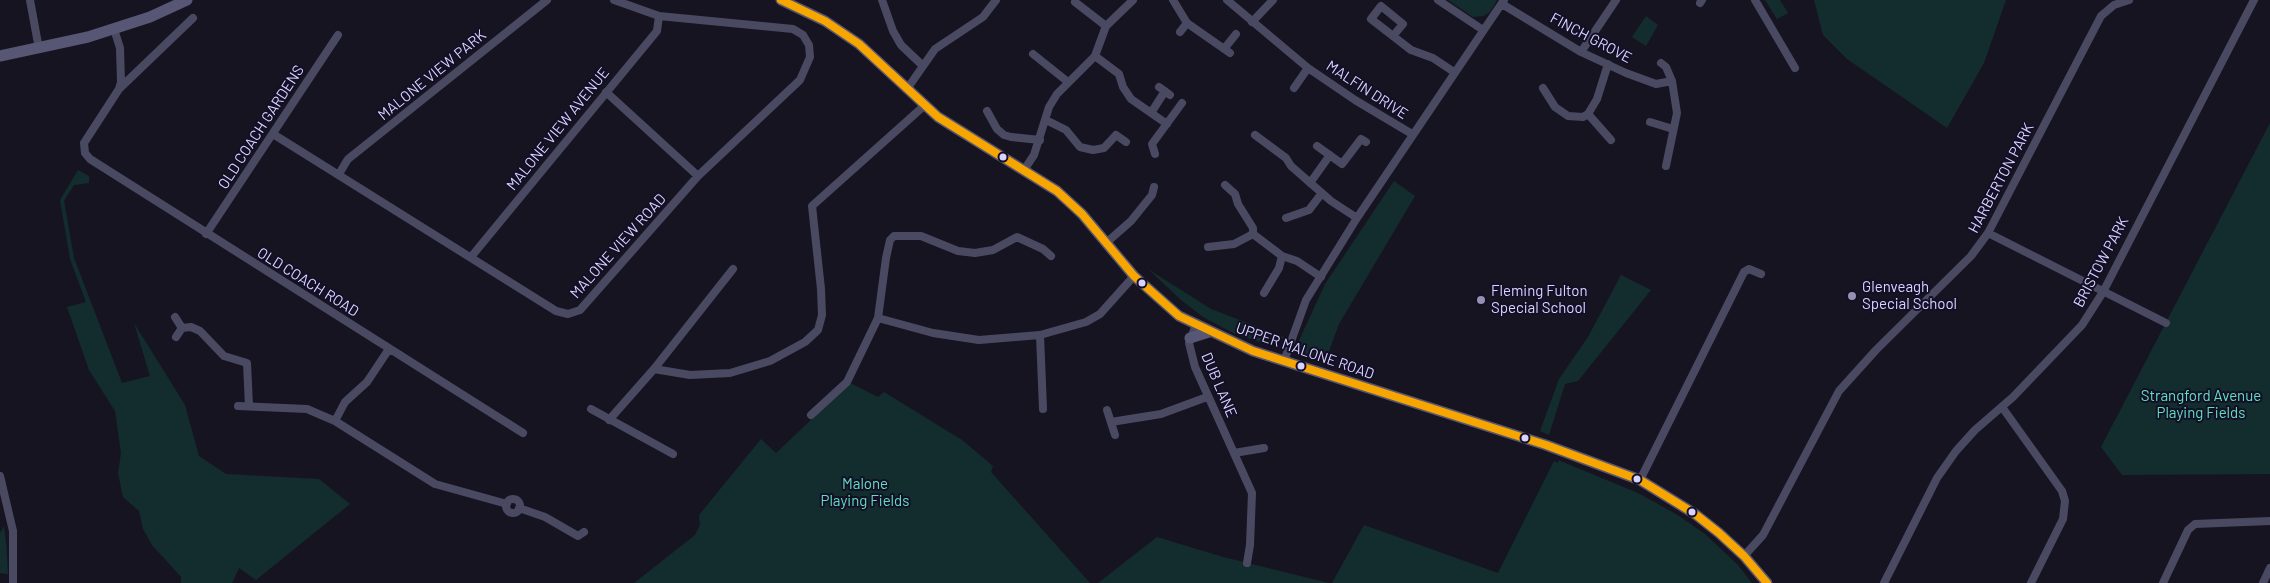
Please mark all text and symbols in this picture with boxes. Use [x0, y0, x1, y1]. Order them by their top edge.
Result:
street label: FINCH GROVE [1547, 9, 1635, 67]
street label: MALONE VIEW PARK [374, 26, 490, 124]
street label: MALFIN DRIVE [1323, 57, 1411, 123]
street label: OLD COACH GARDENS [214, 62, 308, 192]
street label: MALONE VIEW AVENUE [503, 64, 613, 194]
street label: HARBERTON PARK [1964, 120, 2038, 236]
unlabelled marker [998, 152, 1008, 162]
street label: MALONE VIEW ROAD [566, 190, 670, 302]
street label: BRISTOW PARK [2070, 214, 2132, 310]
street label: OLD COACH ROAD [254, 244, 362, 320]
unlabelled marker [1137, 278, 1147, 288]
place label: Glenveagh Special School [1862, 278, 1957, 313]
place label: Fleming Fulton Special School [1491, 282, 1588, 317]
marker: Glenveagh Special School [1846, 290, 1858, 302]
marker: Fleming Fulton Special School [1475, 294, 1487, 306]
street label: UPPER MALONE ROAD [1233, 319, 1377, 383]
street label: DUB LANE [1197, 350, 1241, 420]
unlabelled marker [1296, 361, 1306, 371]
park label: Strangford Avenue Playing Fields [2141, 387, 2261, 422]
unlabelled marker [1520, 433, 1530, 443]
unlabelled marker [1632, 474, 1642, 484]
park label: Malone Playing Fields [821, 475, 909, 510]
unlabelled marker [1687, 507, 1697, 517]

